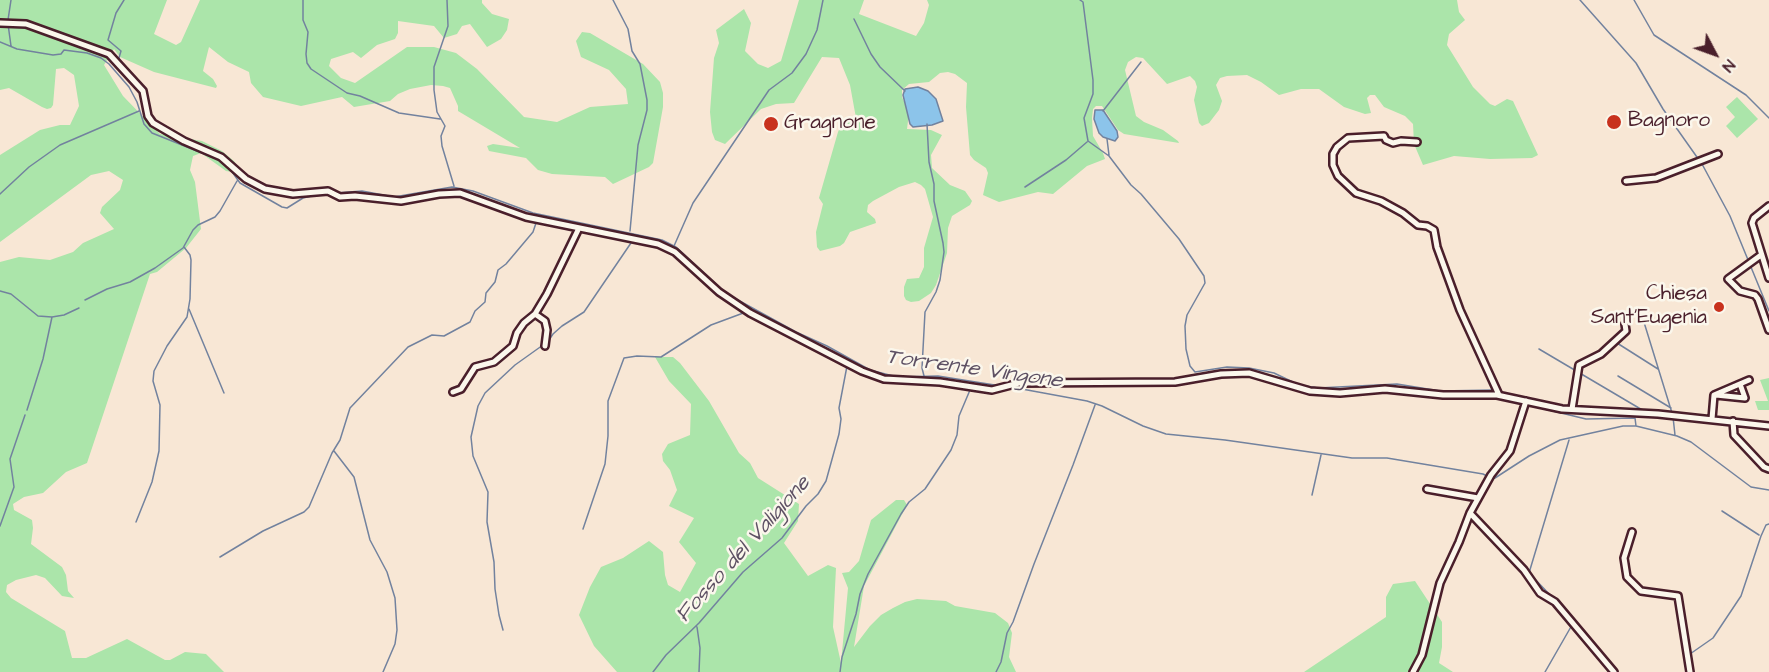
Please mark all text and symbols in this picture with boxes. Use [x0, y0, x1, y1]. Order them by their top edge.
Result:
north arrow [1685, 24, 1745, 84]
text: N [1717, 55, 1740, 77]
place label: Bagnoro [1628, 109, 1710, 135]
place label: Gragnone [784, 111, 876, 137]
marker: Bagnoro [1605, 113, 1623, 131]
marker: Gragnone [762, 115, 780, 133]
place label: Chiesa Sant'Eugenia [1591, 282, 1707, 332]
marker: Chiesa Sant'Eugenia [1712, 300, 1726, 314]
water label: Torrente Vingone [884, 345, 1064, 395]
water label: Fosso del Valigione [671, 471, 817, 629]

